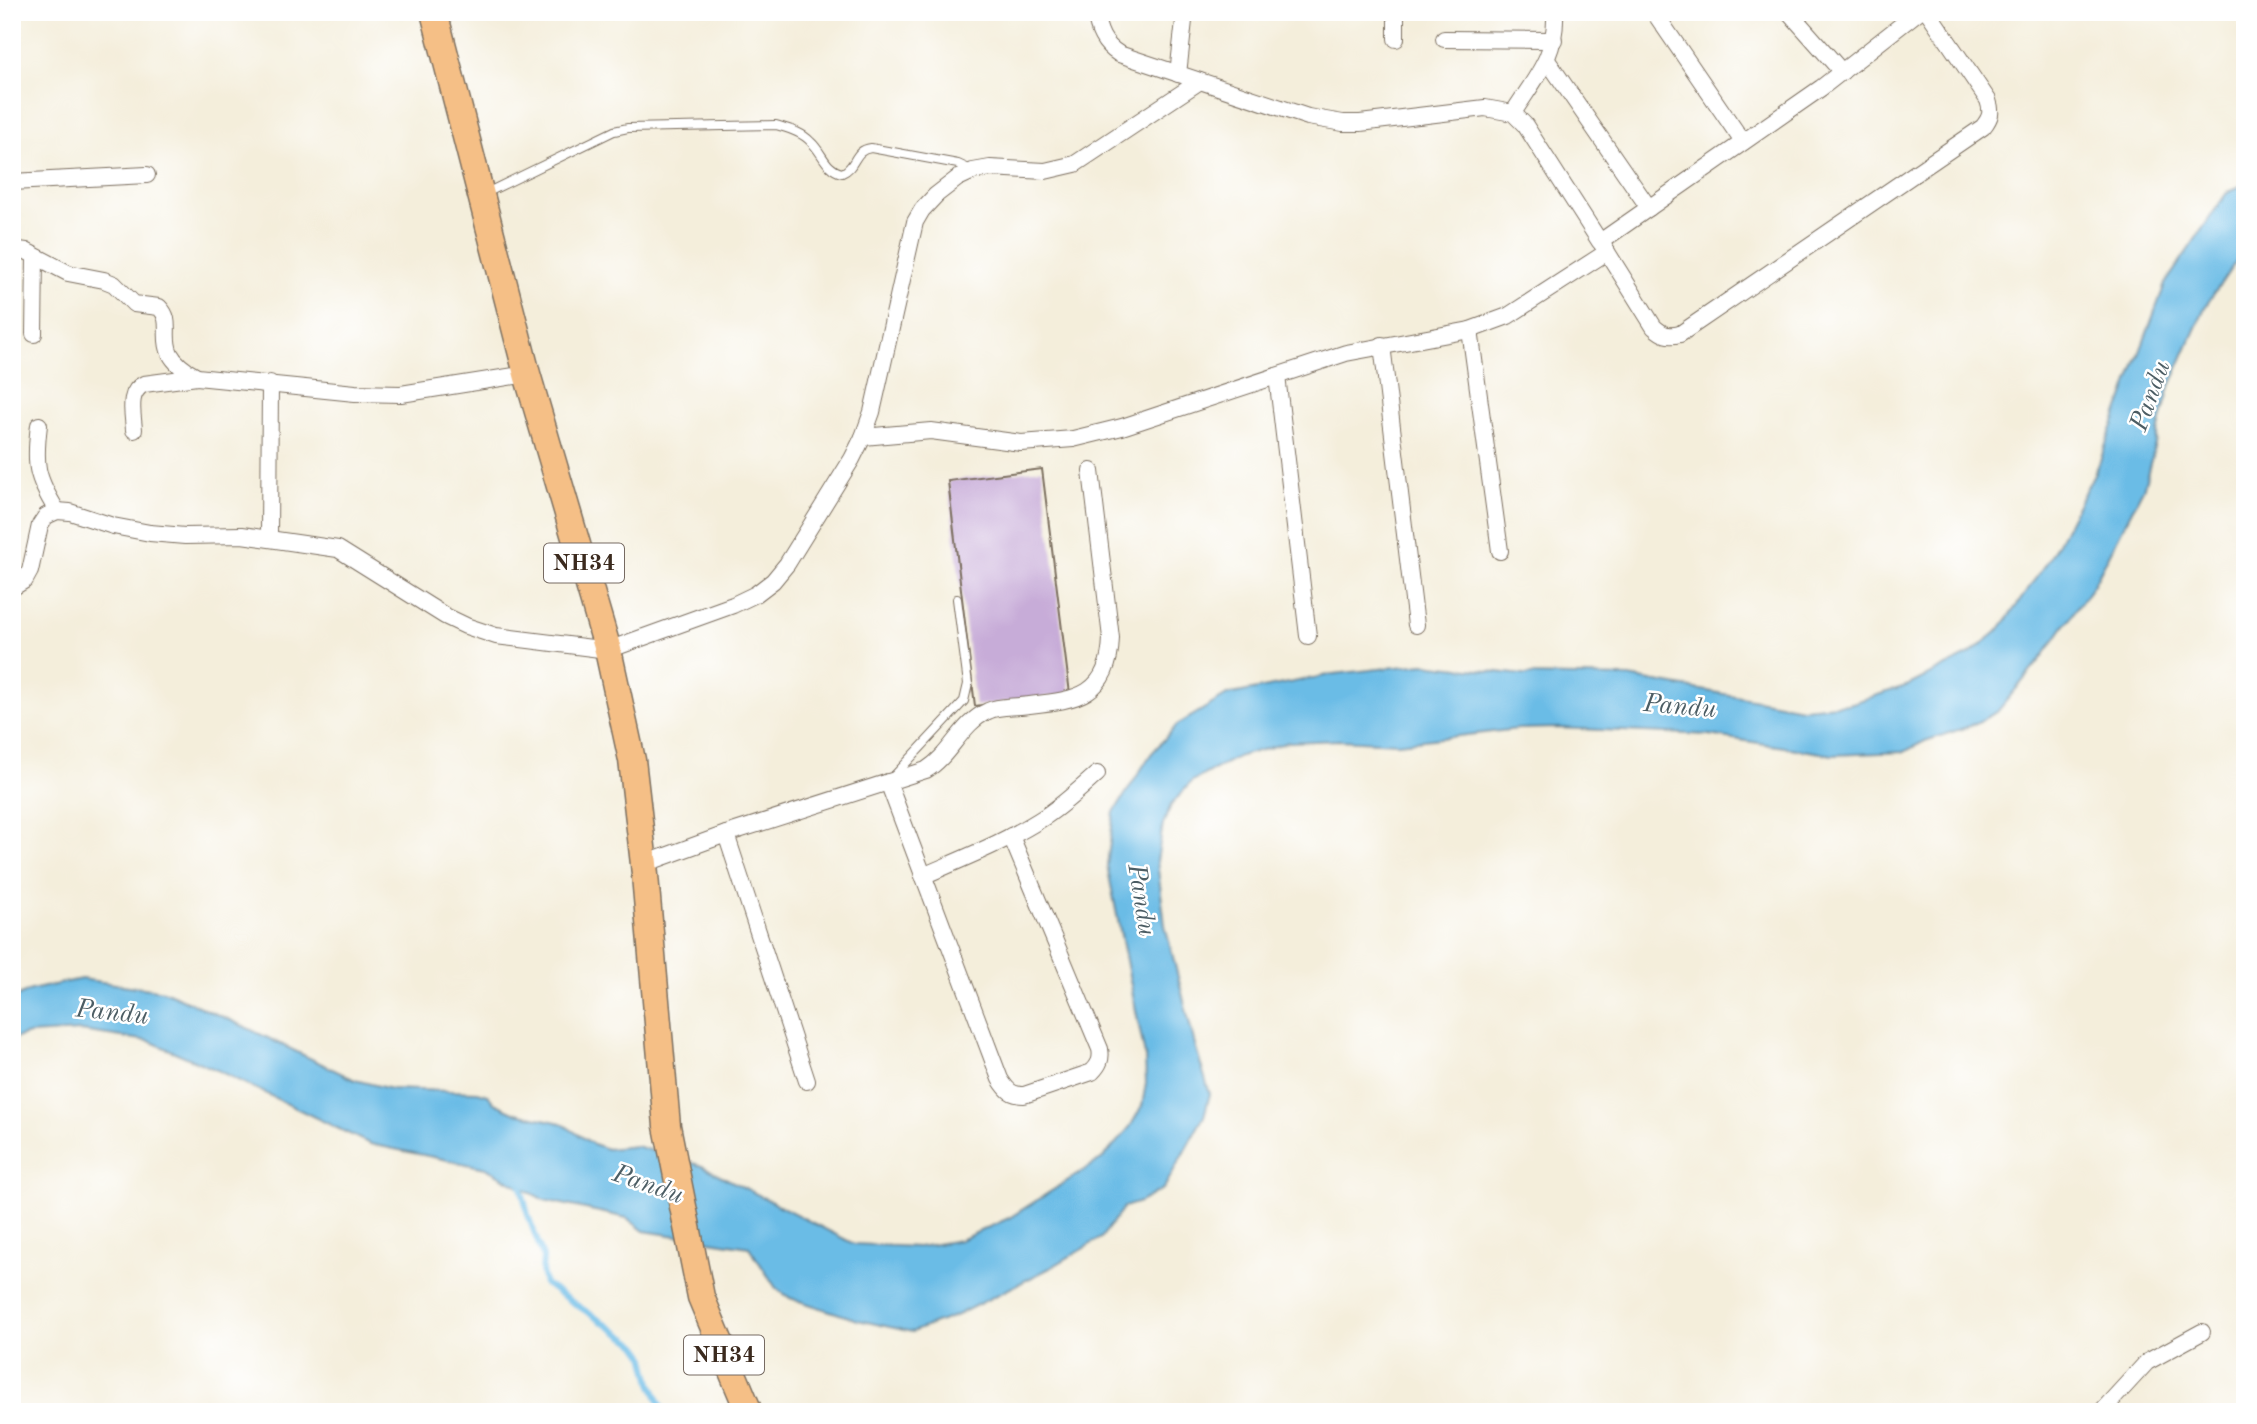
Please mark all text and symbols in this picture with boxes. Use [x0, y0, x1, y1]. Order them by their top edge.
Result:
water label: Pandu [2126, 357, 2176, 436]
road number: NH34 [544, 544, 624, 582]
water label: Pandu [1641, 691, 1718, 723]
water label: Pandu [1122, 861, 1160, 938]
water label: Pandu [73, 996, 150, 1030]
water label: Pandu [608, 1160, 687, 1209]
road number: NH34 [684, 1336, 764, 1374]

